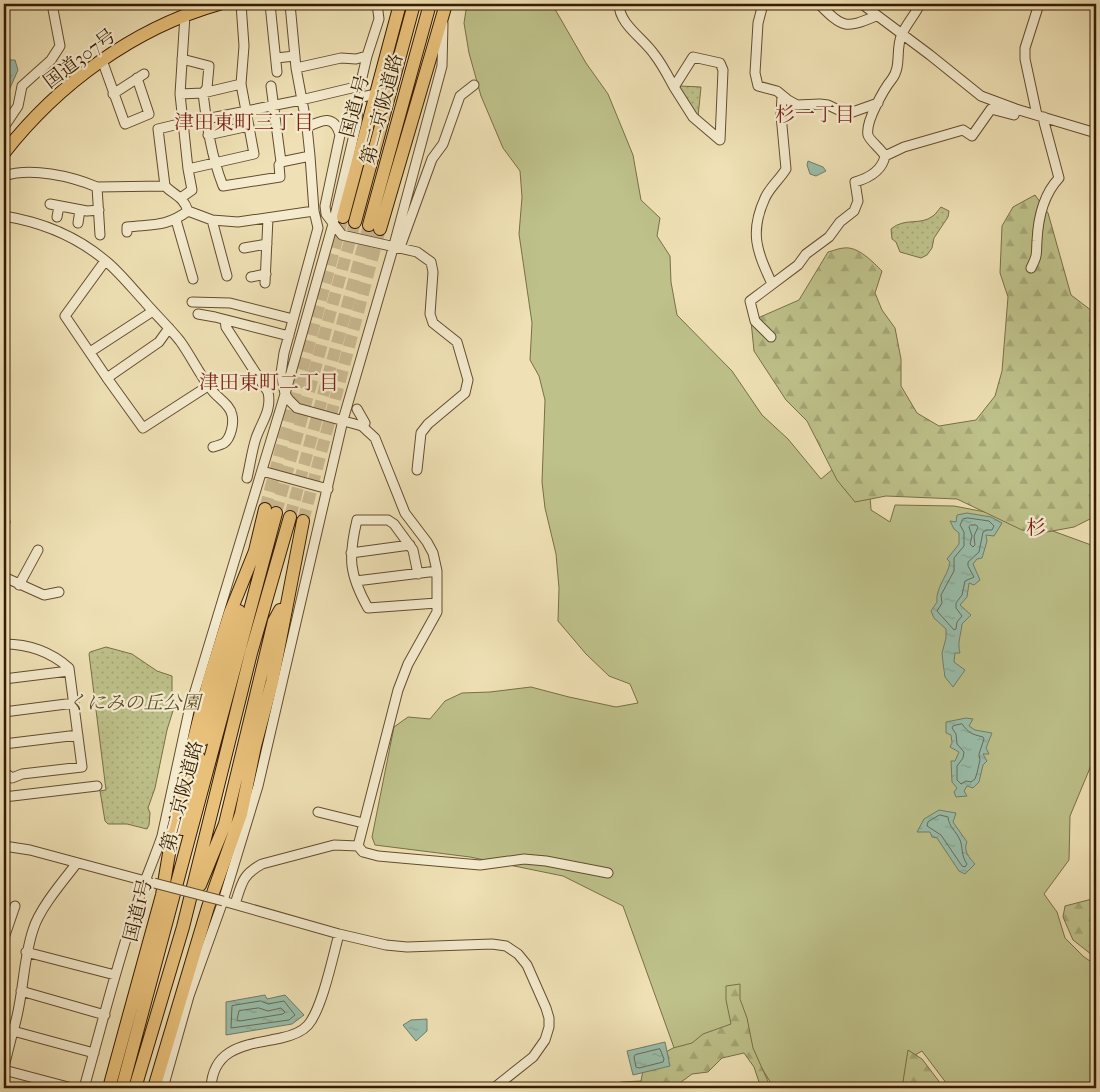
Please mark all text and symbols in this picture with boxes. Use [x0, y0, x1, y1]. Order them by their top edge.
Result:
street label: 国道307号 [39, 25, 120, 93]
street label: 第二京阪道路 [357, 51, 407, 167]
street label: 国道1号 [336, 73, 374, 140]
district label: 杉一丁目 [775, 103, 855, 126]
district label: 津田東町三丁目 [174, 111, 314, 134]
district label: 津田東町二丁目 [199, 371, 339, 394]
district label: 杉 [1026, 516, 1046, 539]
park label: くにみの丘公園 [67, 692, 203, 714]
street label: 第二京阪道路 [157, 738, 207, 854]
street label: 国道1号 [120, 877, 156, 944]

